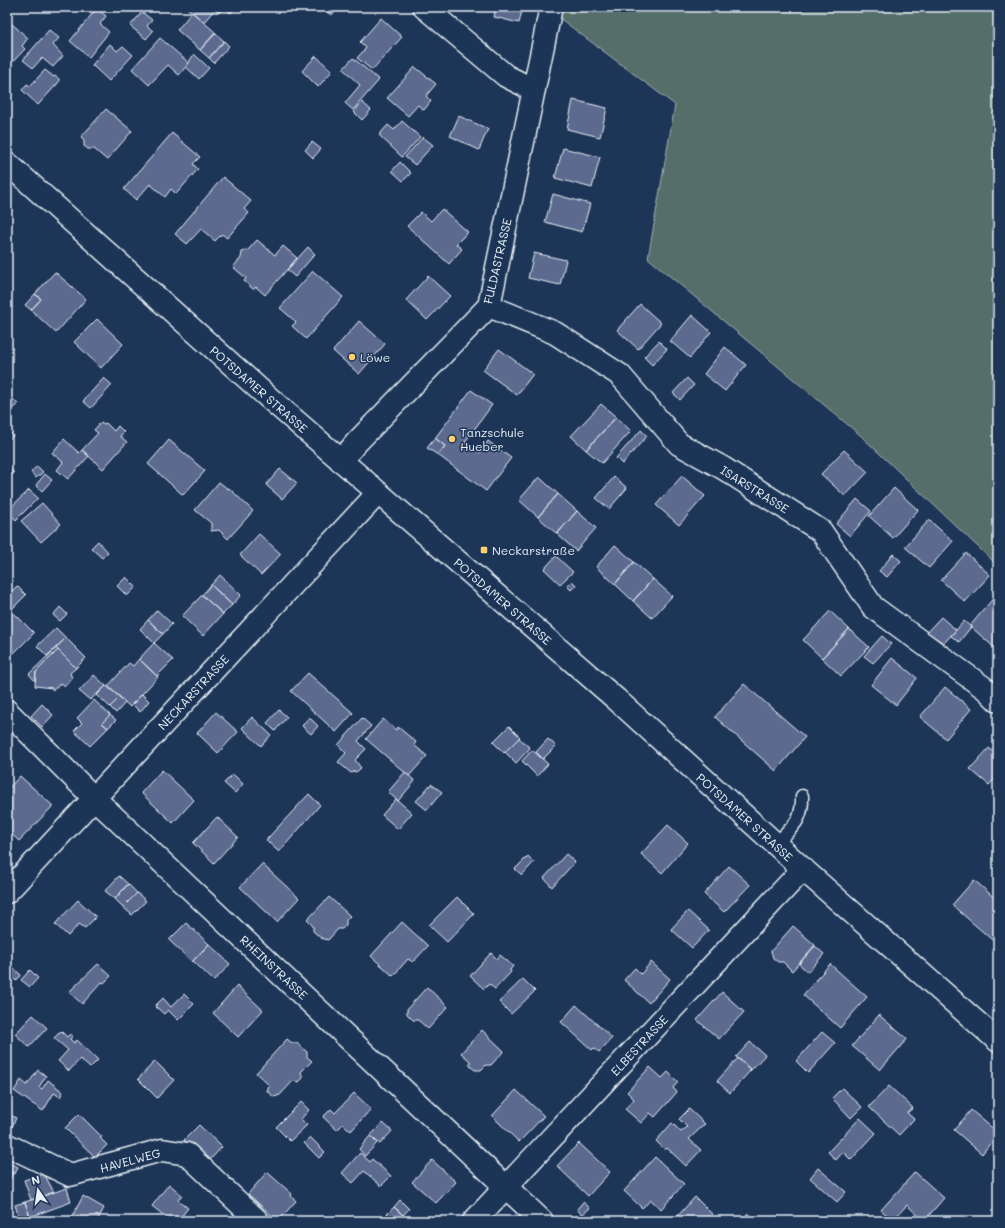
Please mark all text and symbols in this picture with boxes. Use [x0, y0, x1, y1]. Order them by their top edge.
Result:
street label: FULDASTRASSE [479, 217, 515, 305]
street label: POTSDAMER STRASSE [207, 342, 311, 436]
place label: Löwe [360, 349, 390, 365]
marker: Löwe [347, 352, 357, 362]
place label: Tanzschule Hueber [460, 424, 524, 454]
marker: Tanzschule Hueber [447, 434, 457, 444]
street label: ISARSTRASSE [718, 462, 792, 516]
place label: Neckarstraße [492, 542, 575, 558]
marker: Neckarstraße [479, 545, 489, 555]
street label: POTSDAMER STRASSE [451, 554, 555, 648]
street label: NECKARSTRASSE [154, 651, 232, 733]
street label: POTSDAMER STRASSE [693, 769, 797, 865]
street label: RHEINSTRASSE [237, 931, 311, 1003]
street label: ELBESTRASSE [607, 1011, 671, 1079]
street label: HAVELWEG [98, 1144, 162, 1176]
north arrow [18, 1170, 58, 1210]
text: N [30, 1172, 41, 1188]

